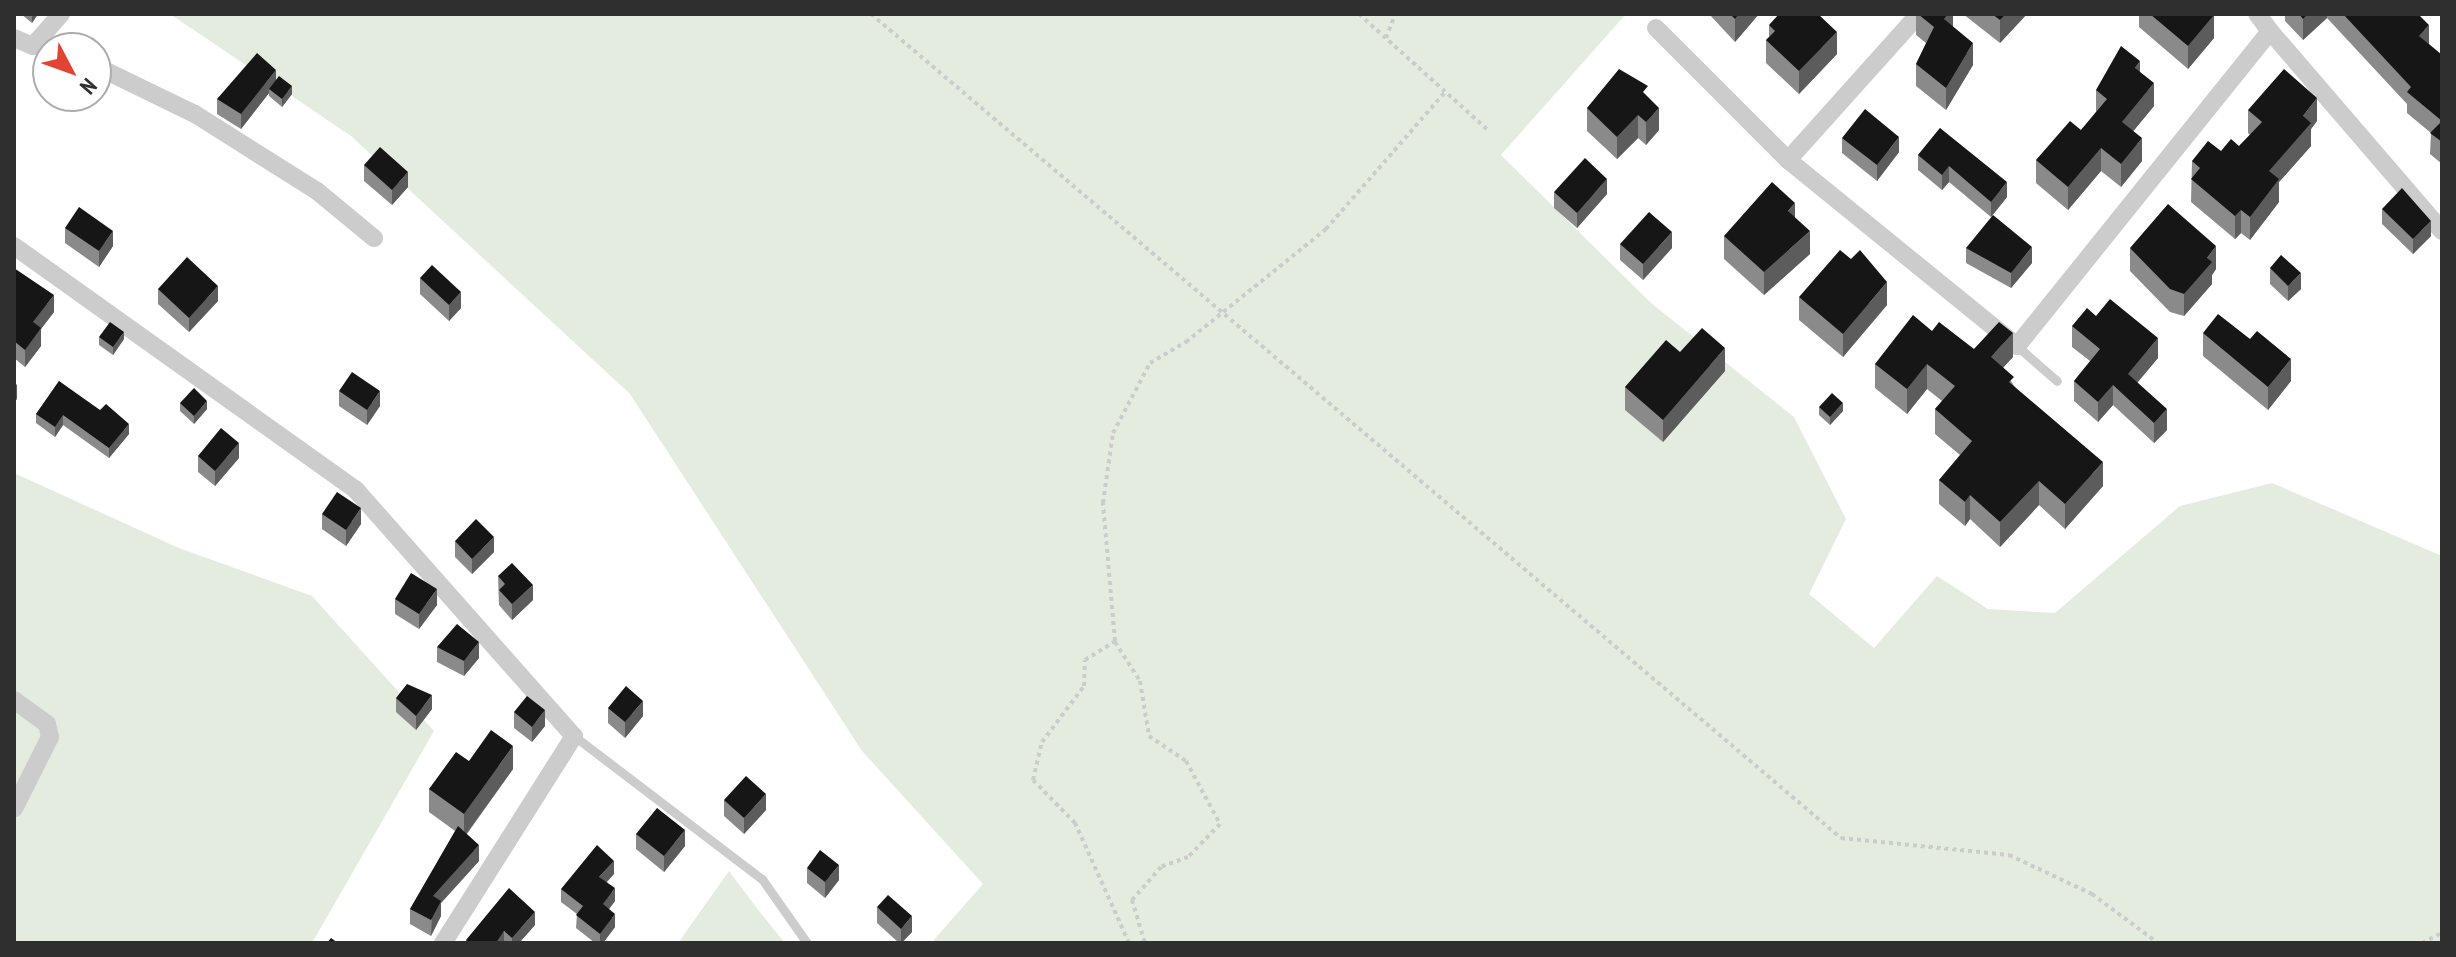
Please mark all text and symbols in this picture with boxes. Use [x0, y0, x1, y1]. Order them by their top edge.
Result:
north arrow [32, 32, 112, 112]
text: N [74, 73, 103, 100]

